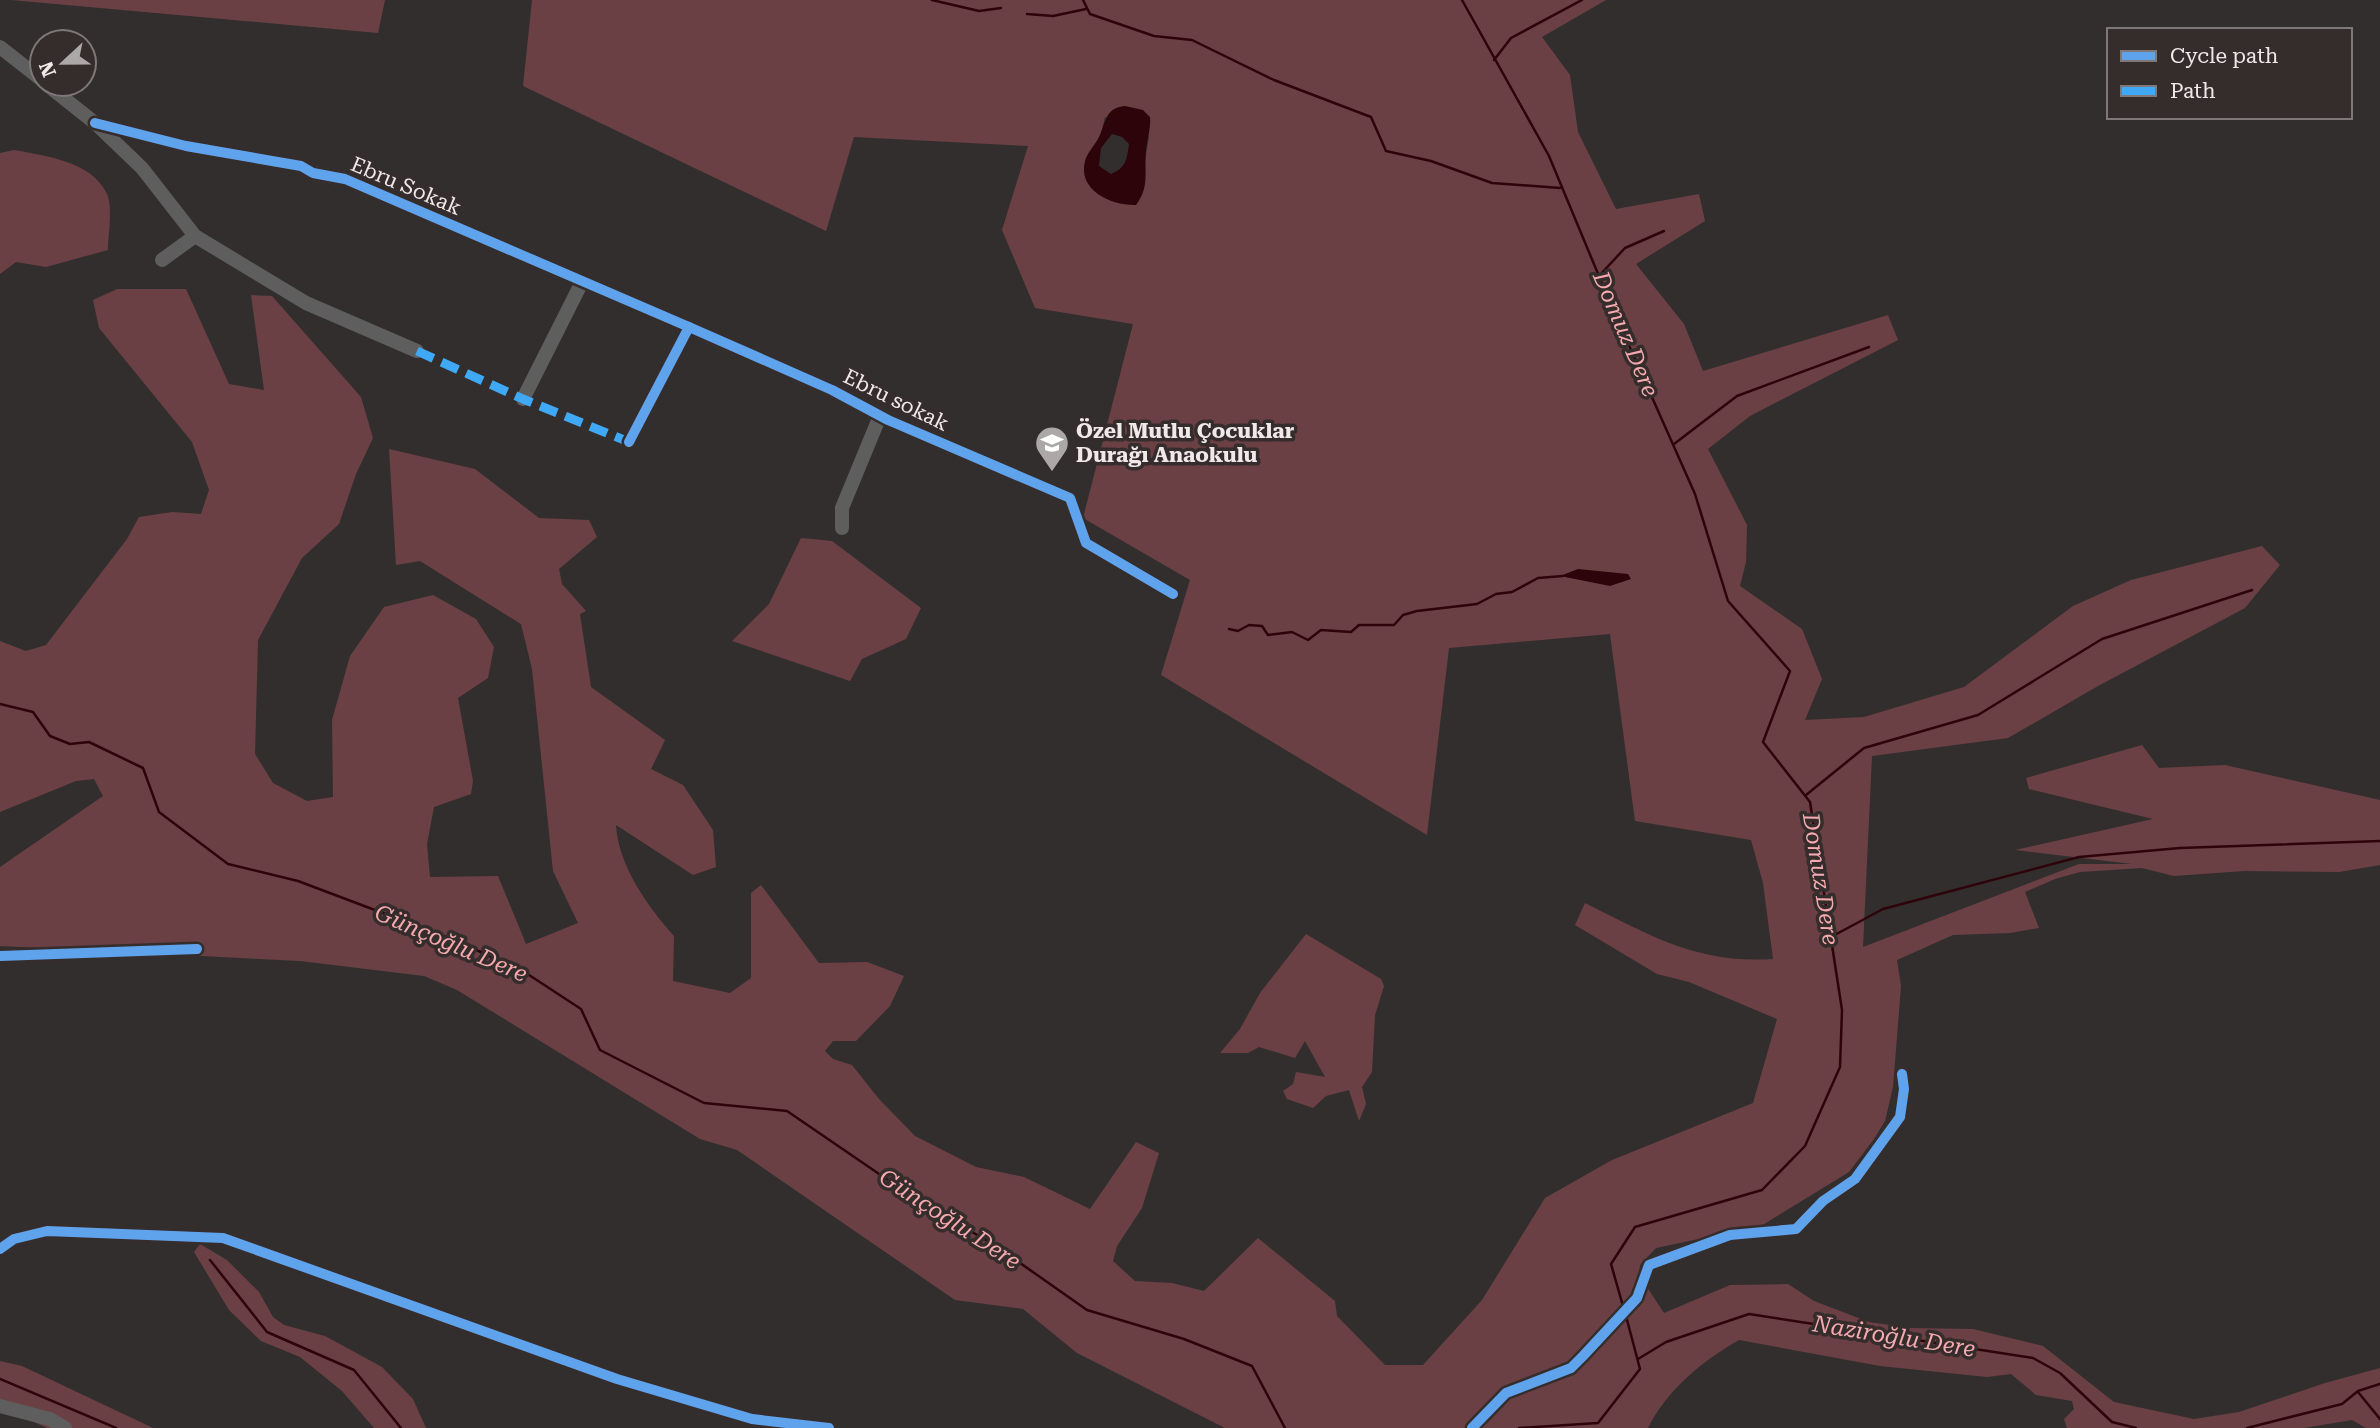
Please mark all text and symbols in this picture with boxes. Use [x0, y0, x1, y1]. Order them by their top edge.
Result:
north arrow [28, 28, 98, 98]
legend [2107, 28, 2352, 119]
text: Cycle path [2170, 44, 2279, 68]
text: N [34, 58, 61, 80]
text: Path [2170, 79, 2216, 103]
street label: Ebru Sokak [347, 152, 465, 220]
water label: Domuz Dere [1587, 267, 1664, 401]
street label: Ebru sokak [839, 364, 953, 436]
place label: Özel Mutlu Çocuklar Durağı Anaokulu [1076, 418, 1295, 467]
school or university icon: Özel Mutlu Çocuklar Durağı Anaokulu [1033, 424, 1071, 473]
water label: Domuz Dere [1797, 810, 1844, 947]
water label: Günçoğlu Dere [371, 899, 531, 988]
water label: Günçoğlu Dere [874, 1164, 1025, 1275]
water label: Naziroğlu Dere [1810, 1310, 1977, 1363]

